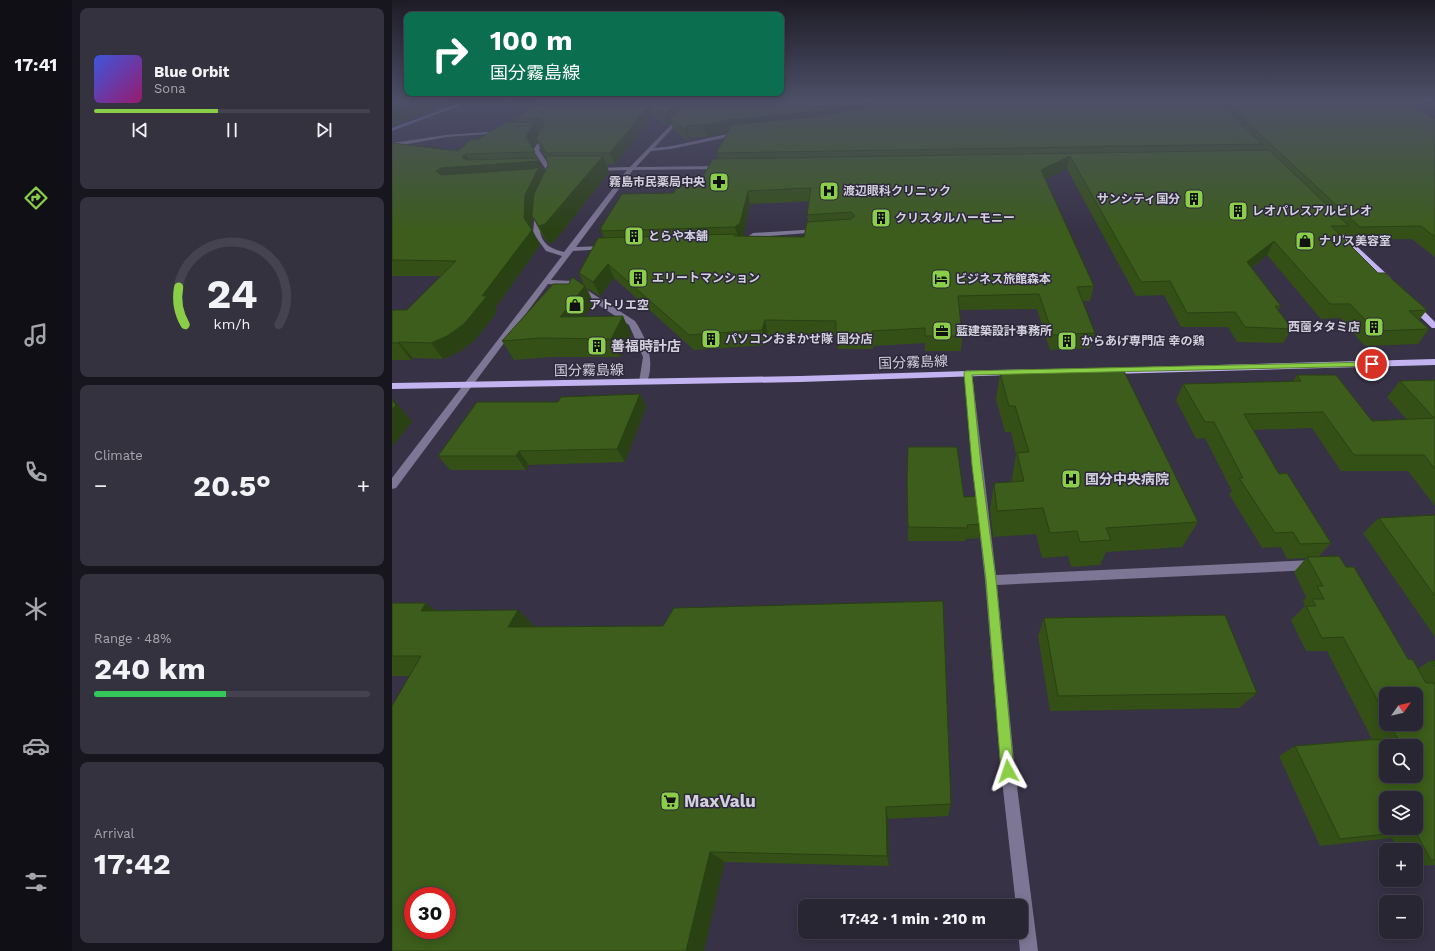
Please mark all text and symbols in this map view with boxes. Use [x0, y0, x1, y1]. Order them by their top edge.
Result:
text: 100 m [490, 24, 573, 57]
icon: right [424, 28, 476, 80]
text: 17:41 [15, 54, 57, 75]
text: 国分霧島線 [490, 62, 580, 83]
text: Blue Orbit [154, 63, 229, 81]
text: Sona [154, 81, 186, 96]
icon: previous [129, 119, 151, 141]
icon: pause [221, 119, 243, 141]
icon: next [313, 119, 335, 141]
pharmacy icon: 霧島市民薬局中央 [708, 171, 730, 193]
place label: 霧島市民薬局中央 [609, 175, 705, 189]
hospital icon: 渡辺眼科クリニック [818, 180, 840, 202]
icon: directions [22, 184, 50, 212]
place label: 渡辺眼科クリニック [843, 184, 951, 198]
building icon: サンシティ国分 [1183, 188, 1205, 210]
place label: サンシティ国分 [1097, 192, 1180, 206]
building icon: レオパレスアルビレオ [1227, 200, 1249, 222]
place label: レオパレスアルビレオ [1252, 204, 1372, 218]
building icon: クリスタルハーモニー [870, 207, 892, 229]
place label: クリスタルハーモニー [895, 211, 1015, 225]
building icon: とらや本舗 [623, 225, 645, 247]
place label: とらや本舗 [648, 229, 708, 243]
shop icon: ナリス美容室 [1294, 230, 1316, 252]
place label: ナリス美容室 [1319, 234, 1391, 248]
building icon: エリートマンション [627, 267, 649, 289]
hotel icon: ビジネス旅館森本 [930, 268, 952, 290]
text: 24 [206, 269, 258, 318]
place label: エリートマンション [652, 271, 760, 285]
place label: ビジネス旅館森本 [955, 272, 1051, 286]
shop icon: アトリエ空 [564, 294, 586, 316]
place label: アトリエ空 [589, 298, 649, 312]
text: km/h [214, 315, 250, 331]
building icon: 西薗タタミ店 [1363, 316, 1385, 338]
office icon: 藍建築設計事務所 [931, 320, 953, 342]
place label: 西薗タタミ店 [1288, 320, 1360, 334]
icon: music [22, 321, 50, 349]
place label: 藍建築設計事務所 [956, 324, 1052, 338]
building icon: パソコンおまかせ隊 国分店 [700, 328, 722, 350]
building icon: からあげ専門店 幸の鶏 [1056, 330, 1078, 352]
place label: パソコンおまかせ隊 国分店 [725, 332, 872, 346]
place label: からあげ専門店 幸の鶏 [1081, 334, 1204, 348]
building icon: 善福時計店 [586, 335, 608, 357]
place label: 善福時計店 [611, 338, 681, 354]
pin [1355, 347, 1389, 381]
street label: 国分霧島線 [878, 353, 948, 371]
icon: arrive [1361, 353, 1383, 375]
street label: 国分霧島線 [554, 361, 624, 379]
text: Climate [94, 448, 143, 463]
icon: phone [22, 458, 50, 486]
text: 20.5° [193, 468, 271, 503]
hospital icon: 国分中央病院 [1060, 468, 1082, 490]
place label: 国分中央病院 [1085, 471, 1169, 487]
text: − [94, 473, 107, 498]
text: + [357, 473, 370, 498]
icon: climate [22, 595, 50, 623]
text: Range · 48% [94, 631, 171, 646]
text: 240 km [94, 651, 206, 686]
north arrow [1379, 687, 1423, 731]
map controls [1379, 687, 1423, 939]
icon: car [22, 732, 50, 760]
button: search [1379, 739, 1423, 783]
position arrow [987, 750, 1029, 792]
supermarket icon: MaxValu [659, 790, 681, 812]
place label: MaxValu [684, 791, 756, 811]
button: layers [1379, 791, 1423, 835]
text: Arrival [94, 826, 135, 841]
button: + [1379, 843, 1423, 887]
text: 17:42 [94, 846, 171, 881]
icon: filters [22, 868, 50, 896]
speed limit sign: 30 [404, 887, 456, 939]
button: − [1379, 895, 1423, 939]
text: 17:42 · 1 min · 210 m [840, 910, 986, 928]

